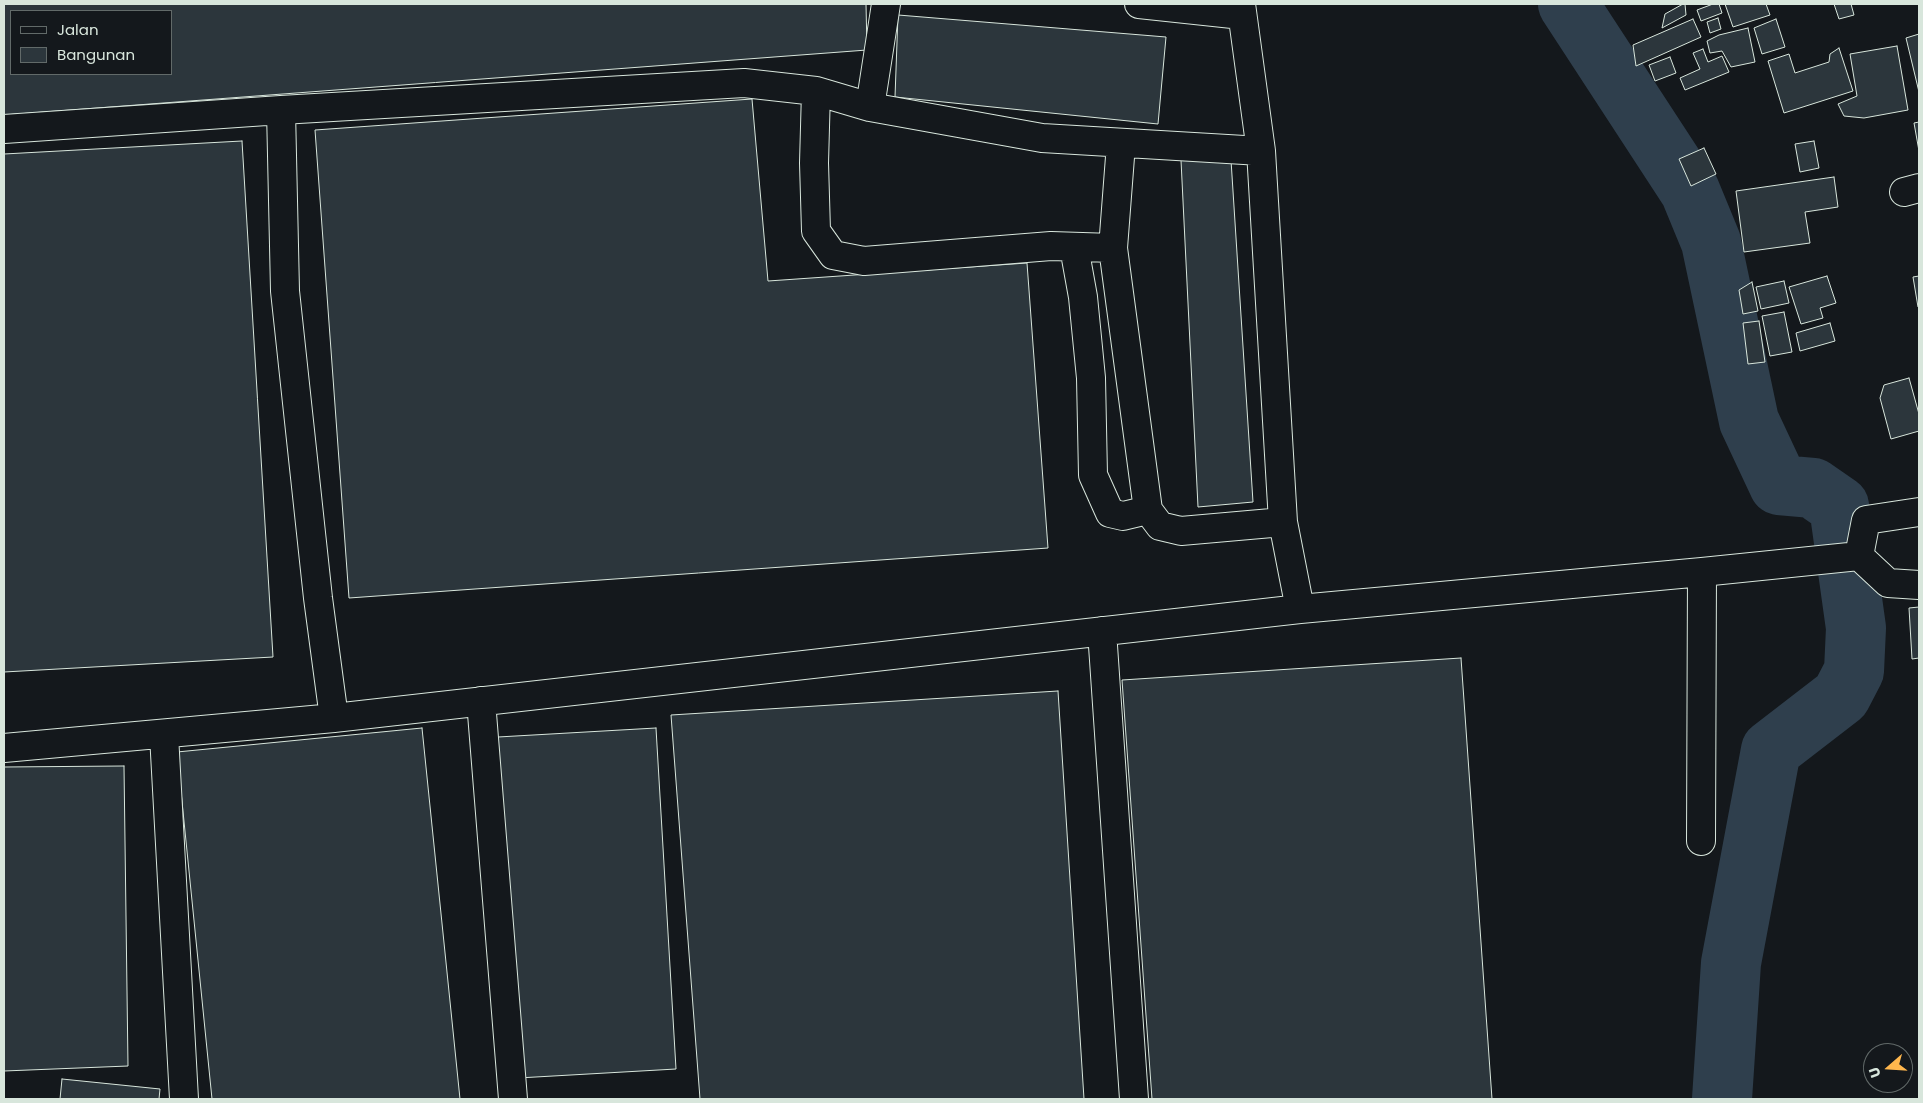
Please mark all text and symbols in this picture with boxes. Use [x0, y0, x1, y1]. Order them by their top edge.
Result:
legend [10, 10, 172, 75]
text: Jalan [57, 19, 99, 40]
text: Bangunan [57, 44, 135, 65]
north arrow [1863, 1043, 1913, 1093]
text: U [1864, 1065, 1886, 1080]

